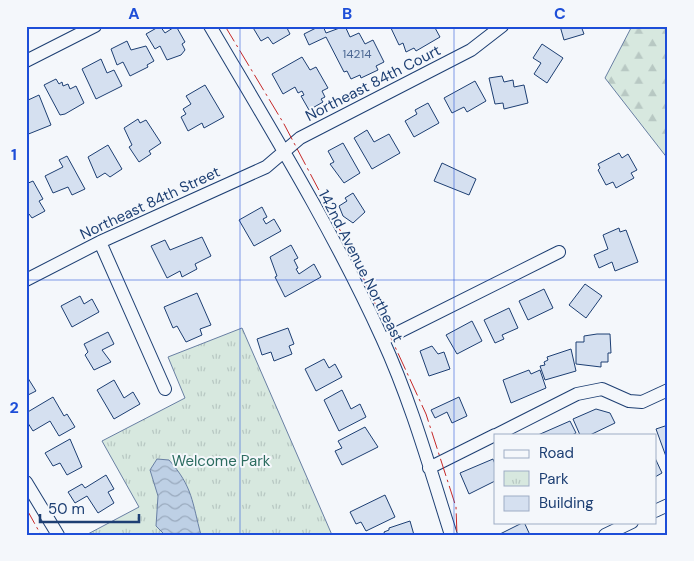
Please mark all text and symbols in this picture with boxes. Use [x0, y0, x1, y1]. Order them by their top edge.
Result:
text: A [128, 3, 140, 24]
text: B [342, 3, 352, 24]
text: C [554, 3, 566, 24]
street label: Northeast 84th Court [302, 40, 444, 126]
house number: 14214 [343, 46, 371, 62]
text: 1 [11, 144, 17, 165]
street label: Northeast 84th Street [77, 162, 223, 244]
street label: 142nd Avenue Northeast [314, 186, 408, 346]
text: 2 [9, 397, 19, 418]
legend [494, 434, 656, 524]
text: Road [539, 443, 574, 463]
park label: Welcome Park [172, 451, 271, 471]
text: Park [539, 469, 569, 489]
scale bar [40, 491, 139, 523]
text: Building [539, 493, 594, 513]
text: 50 m [48, 499, 85, 519]

